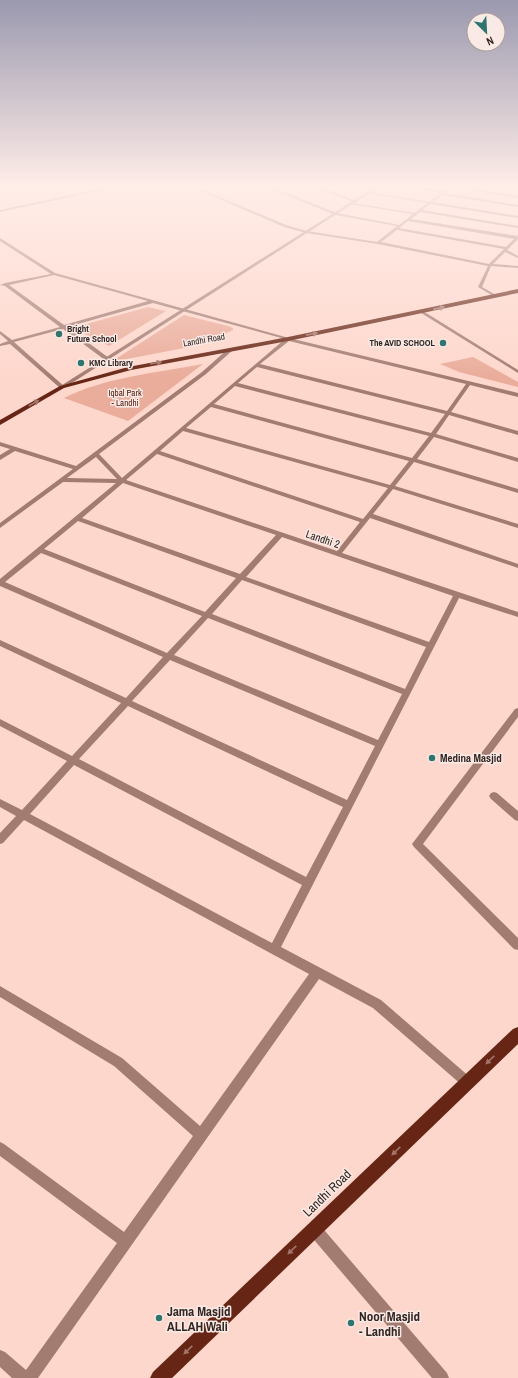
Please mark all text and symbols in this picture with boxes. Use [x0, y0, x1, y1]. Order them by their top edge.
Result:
north arrow [466, 12, 506, 52]
text: N [484, 33, 496, 49]
one-way arrow [433, 305, 445, 311]
place label: Bright Future School [67, 323, 117, 345]
marker: Bright Future School [54, 329, 64, 339]
street label: Landhi Road [182, 330, 226, 350]
one-way arrow [306, 331, 318, 337]
place label: The AVID SCHOOL [369, 337, 435, 349]
marker: The AVID SCHOOL [438, 338, 448, 348]
place label: KMC Library [89, 357, 134, 369]
marker: KMC Library [76, 358, 86, 368]
one-way arrow [150, 360, 162, 366]
park label: Iqbal Park - Landhi [108, 387, 142, 409]
one-way arrow [28, 400, 40, 407]
street label: Landhi 2 [304, 527, 342, 551]
place label: Medina Masjid [440, 751, 502, 765]
marker: Medina Masjid [427, 753, 437, 763]
one-way arrow [485, 1056, 495, 1065]
one-way arrow [391, 1146, 401, 1155]
street label: Landhi Road [299, 1166, 355, 1220]
one-way arrow [287, 1245, 297, 1255]
place label: Jama Masjid ALLAH Wali [167, 1303, 230, 1335]
place label: Noor Masjid - Landhi [359, 1308, 420, 1340]
marker: Jama Masjid ALLAH Wali [154, 1313, 164, 1323]
marker: Noor Masjid - Landhi [346, 1318, 356, 1328]
one-way arrow [183, 1345, 193, 1355]

